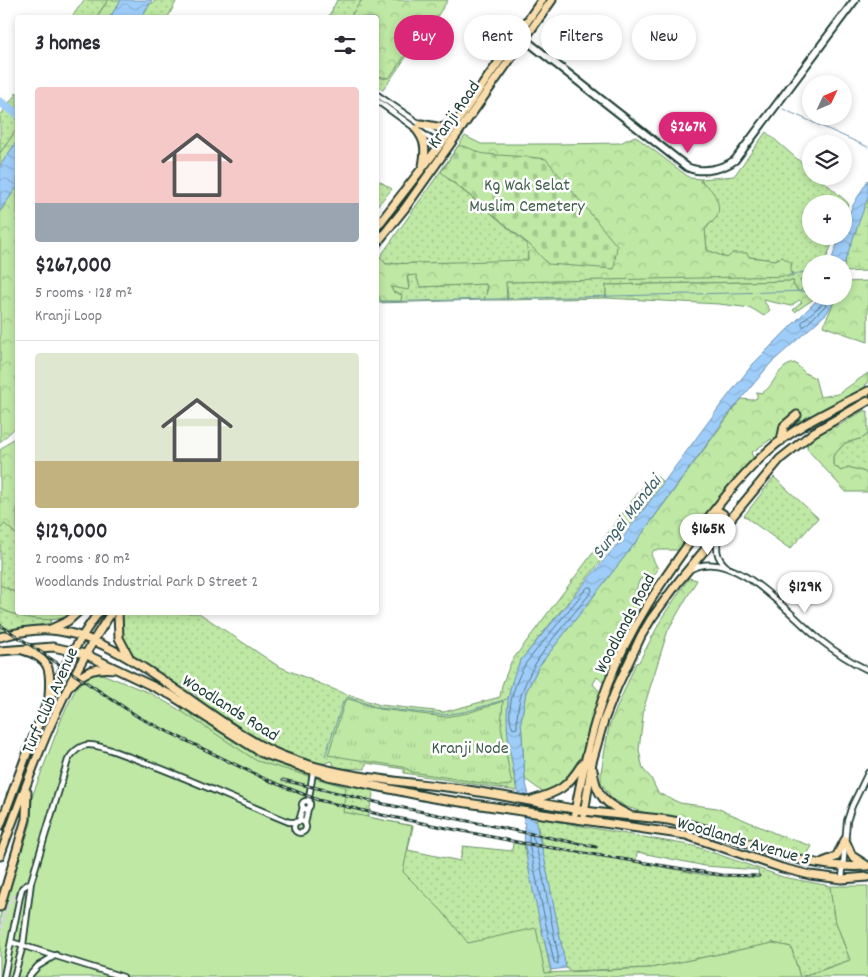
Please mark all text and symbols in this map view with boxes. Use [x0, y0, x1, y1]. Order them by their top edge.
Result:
chip: Buy [394, 15, 454, 60]
chip: Rent [464, 15, 531, 60]
chip: Filters [541, 15, 622, 60]
chip: New [632, 15, 696, 60]
text: 3 homes [35, 30, 101, 60]
icon: filters [331, 31, 359, 59]
north arrow [802, 75, 852, 125]
map controls [802, 75, 852, 305]
street label: Kranji Road [423, 77, 488, 154]
pin: $267K [653, 112, 723, 154]
text: $267K [670, 116, 706, 139]
icon: home [152, 120, 242, 210]
button: layers [802, 135, 852, 185]
park label: Kg Wak Selat Muslim Cemetery [469, 174, 585, 220]
button: + [802, 195, 852, 245]
text: $267,000 [35, 252, 111, 282]
button: − [802, 255, 852, 305]
text: 5 rooms · 128 m² [35, 282, 132, 305]
text: Kranji Loop [35, 305, 102, 328]
icon: home [152, 385, 242, 475]
water label: Sungei Mandai [586, 468, 671, 566]
pin: $165K [673, 514, 743, 556]
text: $129,000 [35, 518, 107, 548]
text: $165K [691, 518, 725, 541]
text: 2 rooms · 80 m² [35, 548, 130, 571]
street label: Woodlands Road [589, 570, 663, 678]
text: Woodlands Industrial Park D Street 2 [35, 571, 258, 594]
pin: $129K [770, 572, 840, 614]
text: $129K [788, 576, 822, 599]
street label: Turf Club Avenue [17, 644, 86, 758]
street label: Woodlands Road [177, 669, 283, 749]
park label: Kranji Node [431, 737, 509, 762]
street label: Woodlands Avenue 3 [674, 811, 813, 873]

